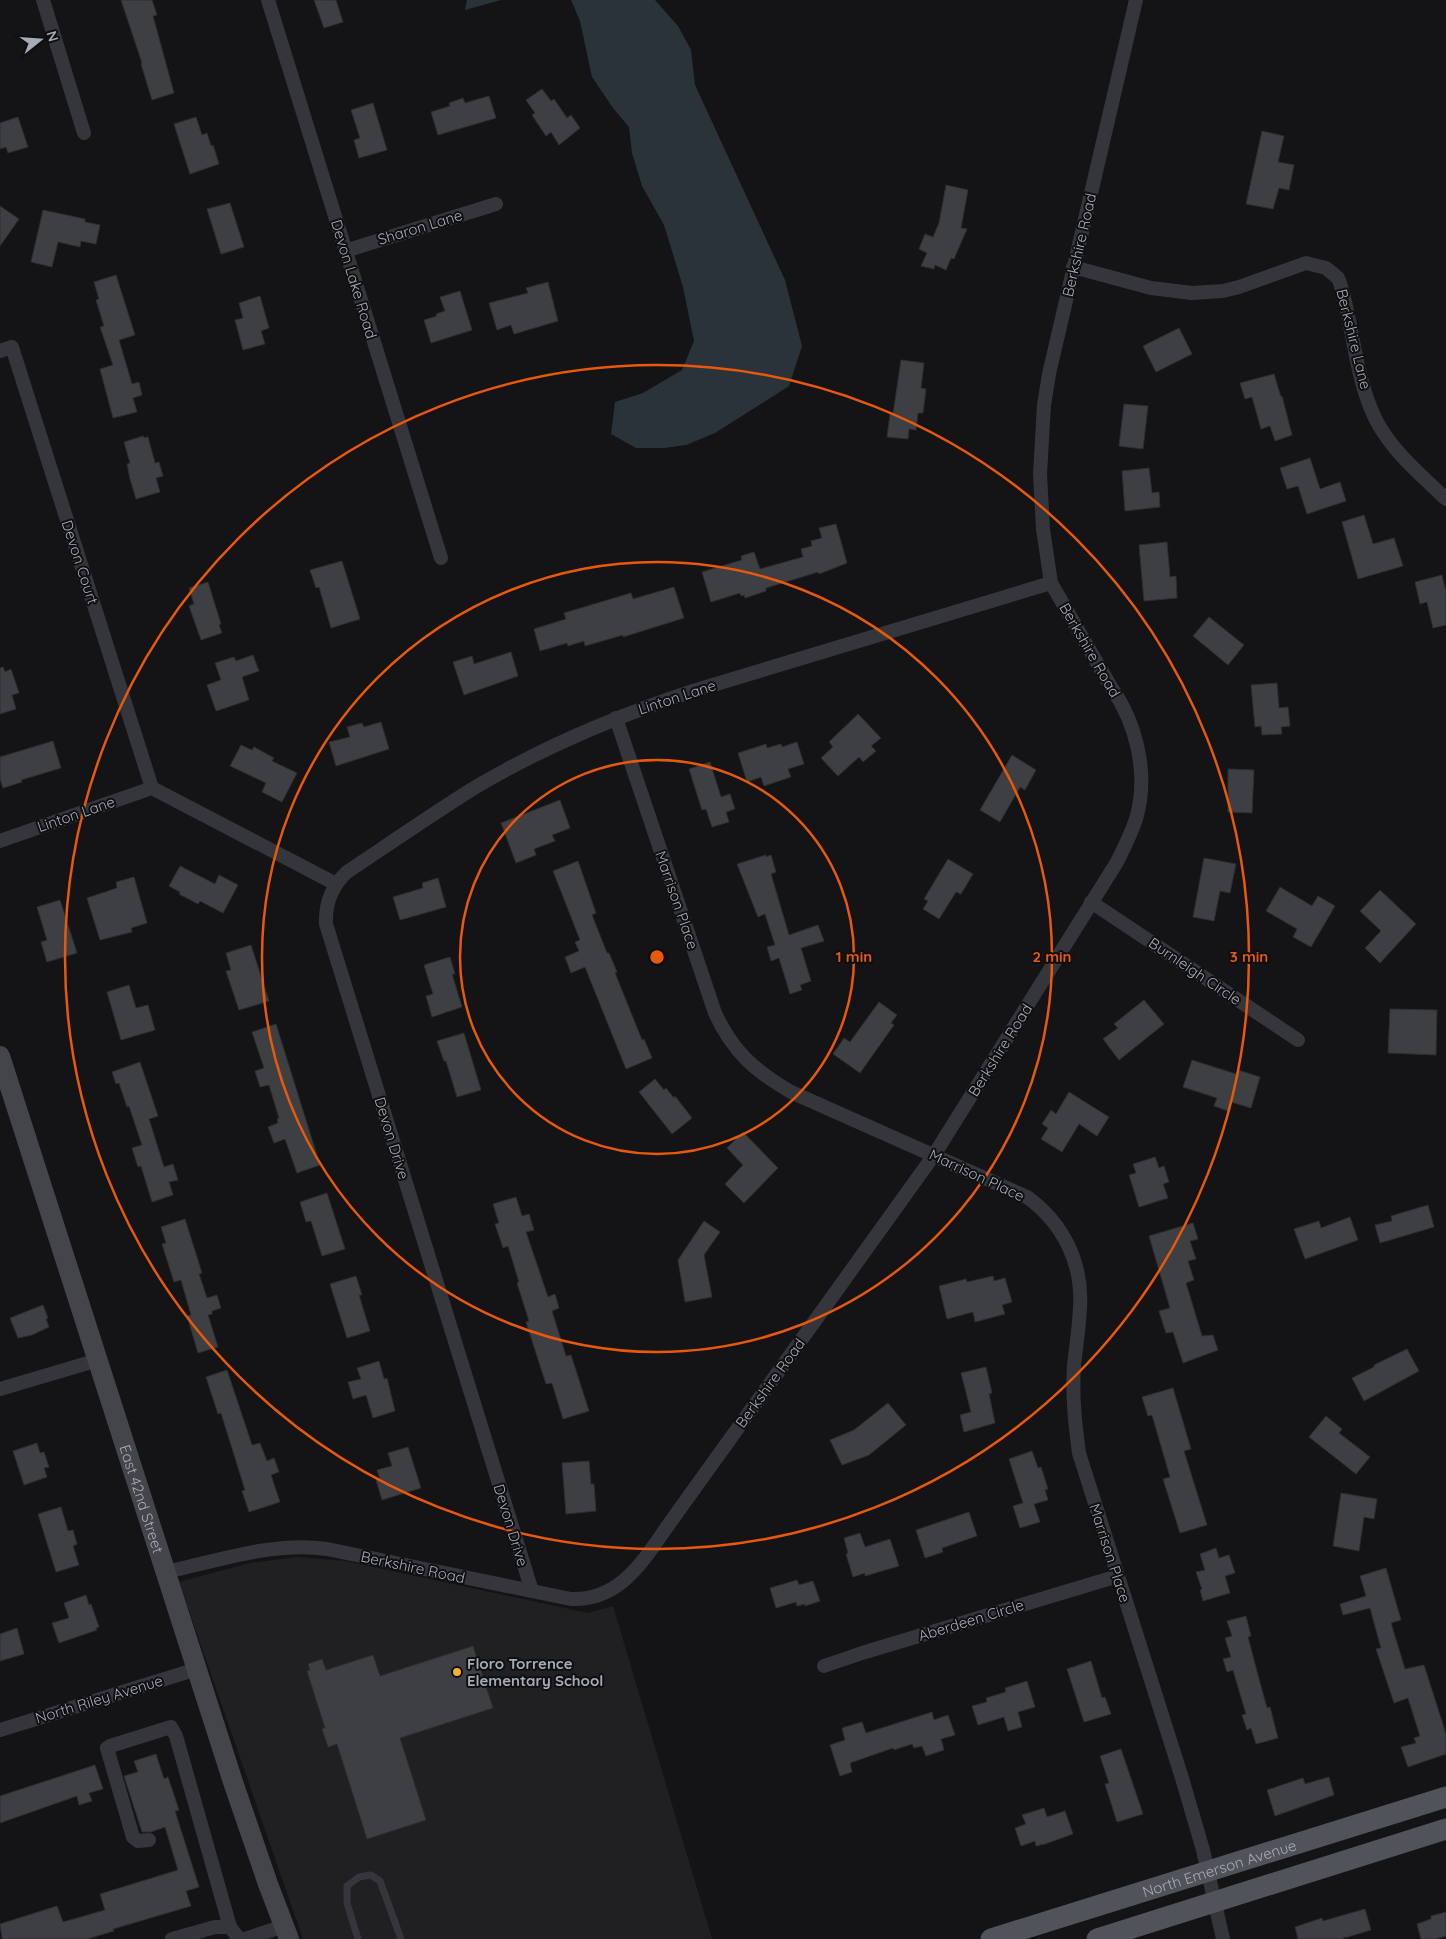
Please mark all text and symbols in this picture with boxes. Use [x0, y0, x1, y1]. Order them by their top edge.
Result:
north arrow [15, 15, 65, 65]
text: N [42, 29, 63, 44]
street label: Berkshire Road [1058, 191, 1100, 299]
street label: Sharon Lane [375, 205, 465, 249]
street label: Devon Lake Road [327, 217, 381, 341]
street label: Berkshire Lane [1332, 287, 1376, 391]
street label: Devon Court [57, 518, 103, 606]
street label: Berkshire Road [1055, 599, 1125, 701]
street label: Linton Lane [636, 675, 718, 719]
street label: Linton Lane [35, 792, 117, 836]
street label: Marrison Place [651, 848, 703, 952]
street label: Burnleigh Circle [1145, 933, 1245, 1009]
text: 1 min [836, 947, 872, 966]
text: 2 min [1032, 947, 1072, 966]
text: 3 min [1230, 947, 1268, 966]
centre of rings [648, 948, 666, 966]
street label: Berkshire Road [964, 1000, 1036, 1100]
street label: Devon Drive [370, 1095, 414, 1181]
street label: Marrison Place [926, 1145, 1028, 1205]
street label: Berkshire Road [731, 1335, 809, 1431]
street label: East 42nd Street [116, 1442, 168, 1555]
street label: Devon Drive [489, 1482, 533, 1568]
street label: Marrison Place [1085, 1501, 1135, 1605]
street label: Berkshire Road [359, 1547, 467, 1587]
street label: Aberdeen Circle [916, 1595, 1026, 1645]
place label: Floro Torrence Elementary School [467, 1654, 603, 1690]
marker: Floro Torrence Elementary School [451, 1666, 463, 1678]
street label: North Riley Avenue [33, 1671, 165, 1727]
street label: North Emerson Avenue [1140, 1835, 1298, 1901]

